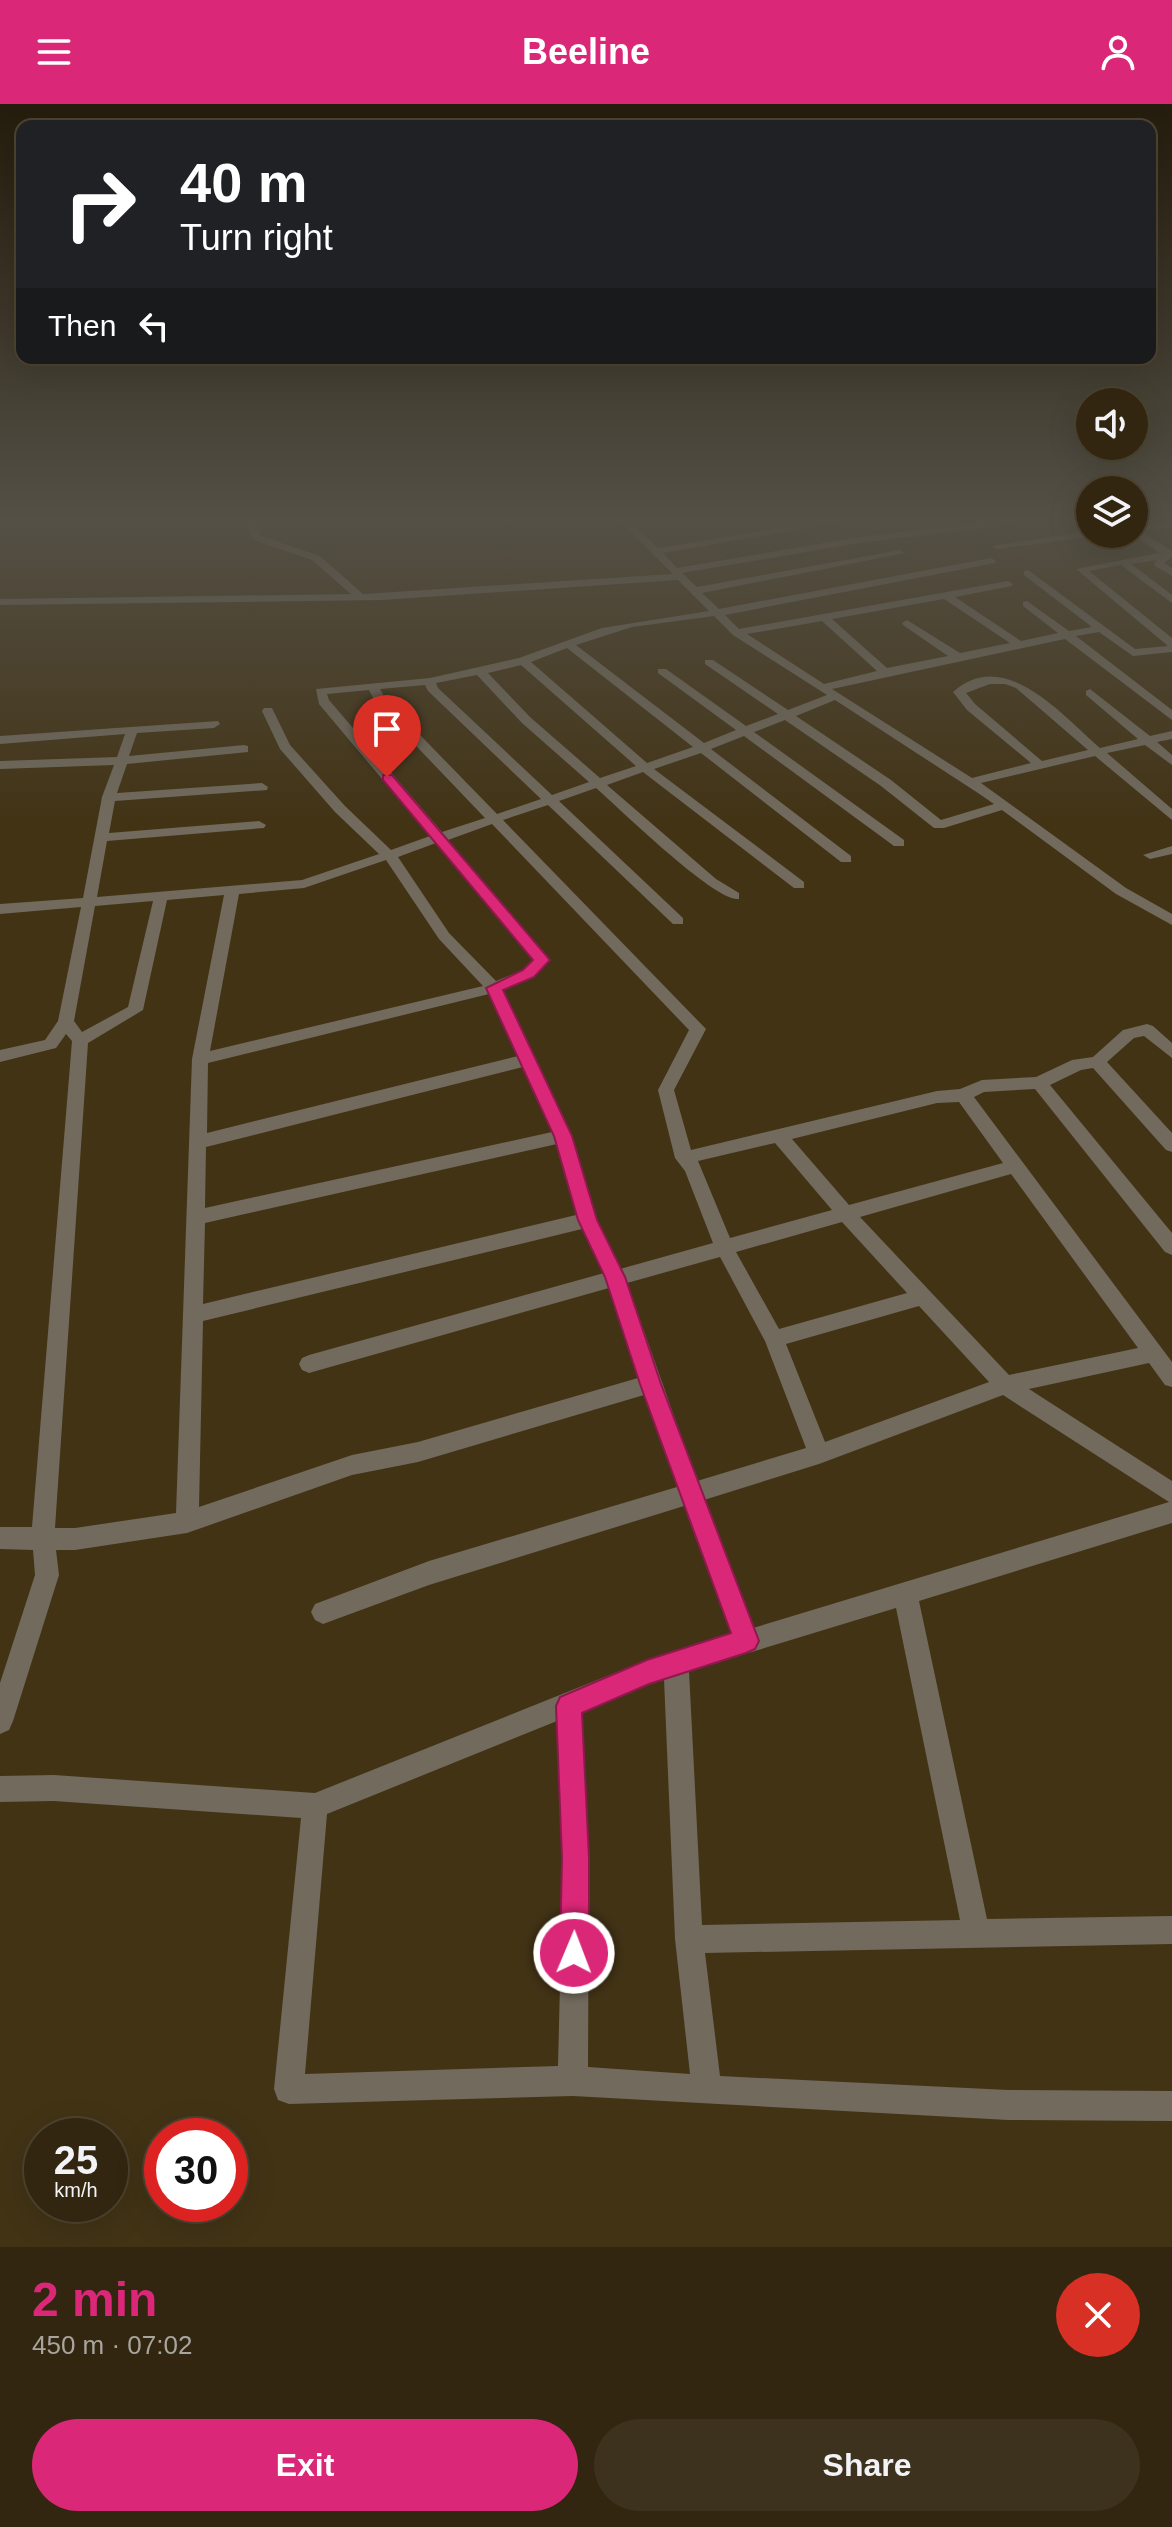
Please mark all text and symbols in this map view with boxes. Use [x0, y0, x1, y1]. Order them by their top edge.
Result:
icon: menu [32, 30, 76, 74]
icon: person [1096, 30, 1140, 74]
text: Beeline [522, 31, 650, 72]
text: 40 m [180, 151, 308, 214]
icon: right [48, 152, 152, 256]
text: Turn right [180, 217, 333, 258]
icon: left [132, 304, 176, 348]
text: Then [48, 309, 116, 342]
map controls [1076, 388, 1148, 548]
button: sound [1076, 388, 1148, 460]
button: layers [1076, 476, 1148, 548]
pin [353, 695, 421, 777]
icon: arrive [365, 707, 409, 751]
position arrow [532, 1911, 616, 1995]
speed limit sign: 30 [144, 2118, 248, 2222]
text: 25 [54, 2138, 98, 2182]
text: km/h [54, 2179, 98, 2201]
text: 2 min [32, 2273, 157, 2326]
button: close [1056, 2273, 1140, 2357]
text: 450 m · 07:02 [32, 2330, 192, 2360]
button: Exit [32, 2419, 578, 2511]
button: Share [594, 2419, 1140, 2511]

